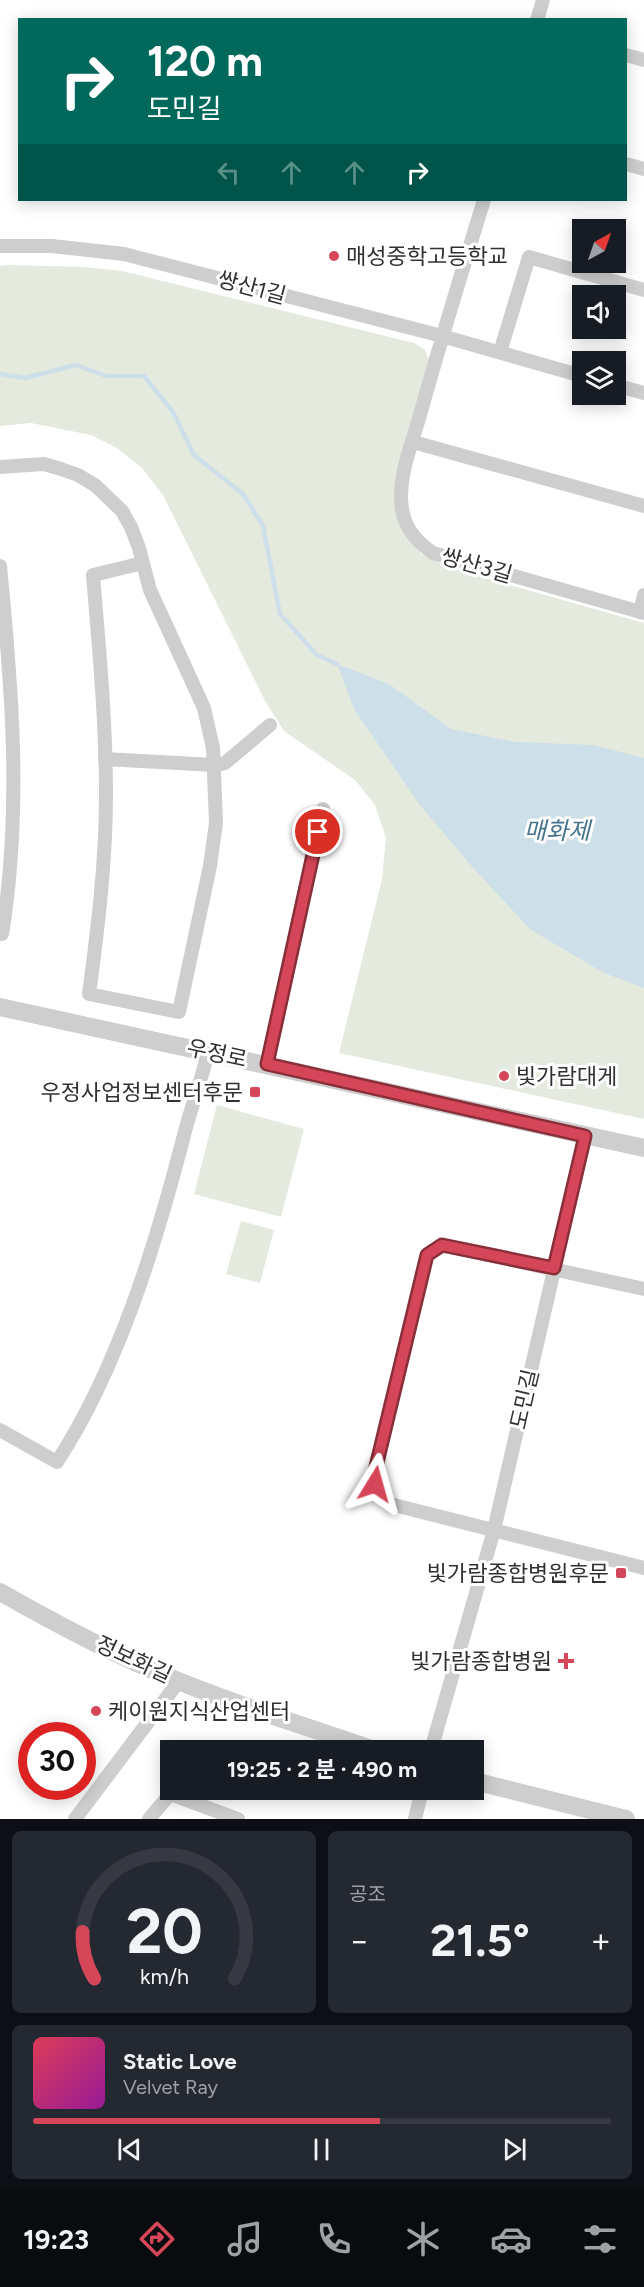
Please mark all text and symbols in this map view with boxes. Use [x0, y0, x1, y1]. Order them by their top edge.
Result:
text: 120 m [147, 36, 263, 87]
icon: right [48, 42, 126, 120]
text: 도민길 [147, 92, 222, 125]
icon: left [212, 156, 245, 189]
icon: ahead [275, 156, 308, 189]
icon: ahead [338, 156, 371, 189]
icon: right [401, 156, 434, 189]
north arrow [572, 219, 626, 273]
map controls [572, 219, 626, 405]
place label: 매성중학고등학교 [346, 243, 508, 270]
marker: 매성중학고등학교 [327, 249, 341, 263]
street label: 쌍산1길 [215, 265, 289, 310]
button: sound [572, 285, 626, 339]
button: layers [572, 351, 626, 405]
street label: 쌍산3길 [438, 542, 516, 588]
pin [292, 806, 343, 857]
icon: arrive [301, 815, 334, 848]
water label: 매화제 [524, 816, 593, 845]
street label: 우정로 [184, 1034, 249, 1073]
place label: 빛가람대게 [516, 1063, 617, 1090]
marker: 빛가람대게 [497, 1069, 511, 1083]
place label: 우정사업정보센터후문 [41, 1079, 243, 1106]
marker: 우정사업정보센터후문 [248, 1085, 262, 1099]
street label: 도민길 [505, 1366, 544, 1432]
position arrow [343, 1452, 407, 1516]
place label: 빛가람종합병원후문 [427, 1560, 609, 1587]
marker: 빛가람종합병원후문 [614, 1566, 628, 1580]
street label: 정보화길 [91, 1630, 176, 1689]
place label: 빛가람종합병원 [410, 1648, 552, 1675]
marker: 빛가람종합병원 [557, 1652, 575, 1670]
place label: 케이원지식산업센터 [108, 1698, 290, 1725]
marker: 케이원지식산업센터 [89, 1704, 103, 1718]
speed limit sign: 30 [18, 1722, 96, 1800]
text: 19:25 · 2 분 · 490 m [227, 1756, 417, 1783]
text: 공조 [349, 1882, 386, 1906]
text: 20 [126, 1894, 202, 1969]
text: 21.5° [430, 1913, 530, 1967]
text: − [349, 1921, 370, 1960]
text: + [590, 1921, 611, 1960]
text: km/h [140, 1964, 188, 1989]
text: Static Love [123, 2048, 237, 2075]
text: Velvet Ray [123, 2075, 218, 2099]
icon: previous [113, 2133, 146, 2166]
icon: pause [305, 2133, 338, 2166]
icon: next [498, 2133, 531, 2166]
icon: directions [136, 2218, 178, 2260]
icon: music [224, 2218, 266, 2260]
icon: phone [313, 2218, 355, 2260]
icon: climate [402, 2218, 444, 2260]
icon: car [490, 2218, 532, 2260]
icon: filters [579, 2218, 621, 2260]
text: 19:23 [23, 2223, 89, 2256]

